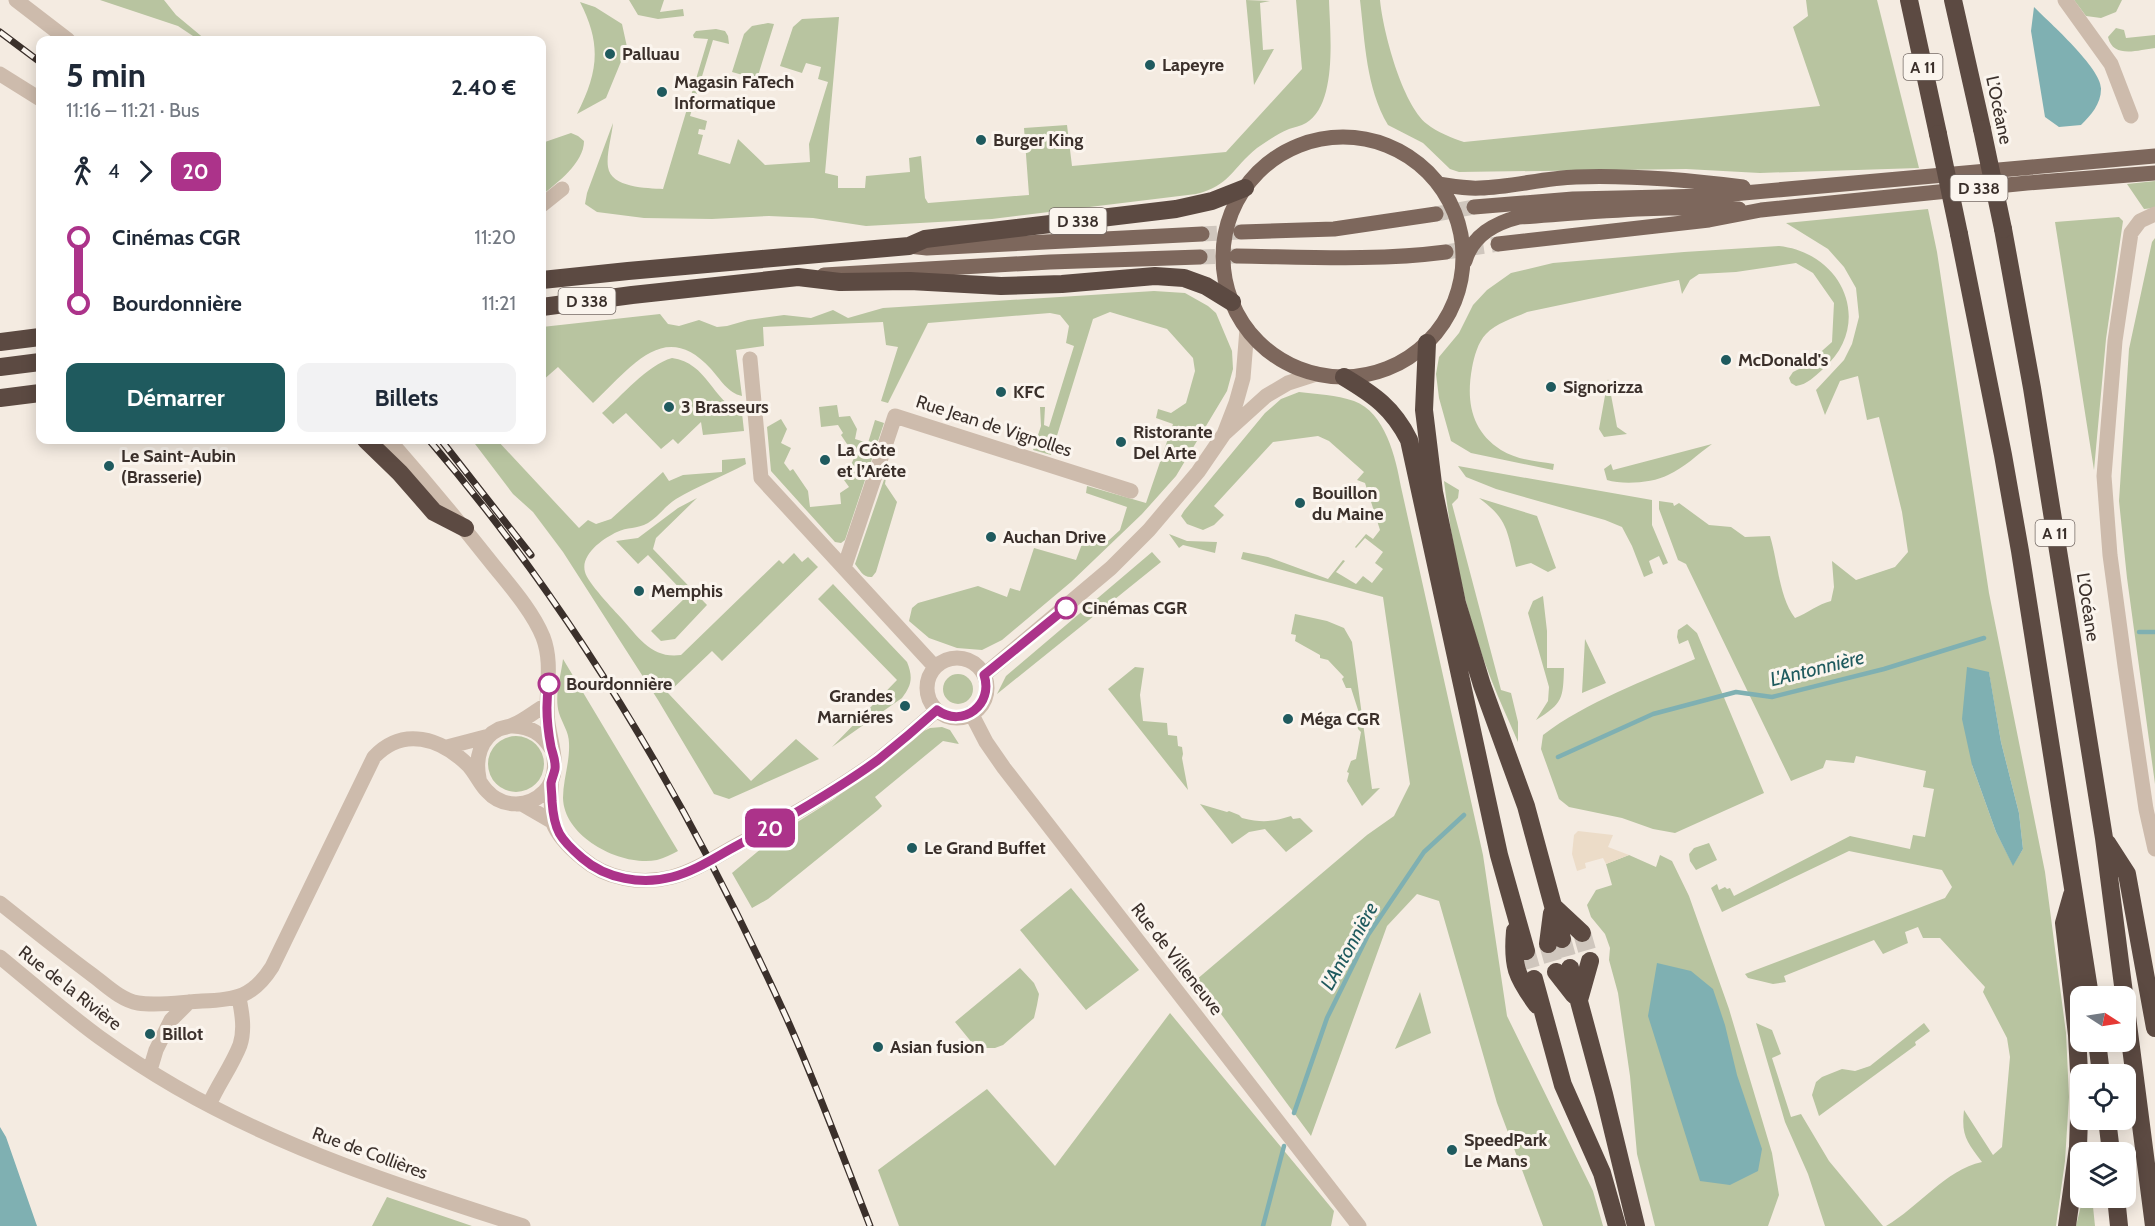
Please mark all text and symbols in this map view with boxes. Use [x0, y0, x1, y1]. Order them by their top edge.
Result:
place label: Palluau [622, 43, 680, 65]
marker: Palluau [603, 47, 617, 61]
place label: Lapeyre [1162, 54, 1224, 76]
road number: A 11 [1904, 54, 1942, 80]
text: 5 min [66, 55, 146, 95]
marker: Lapeyre [1143, 58, 1157, 72]
place label: Magasin FaTech Informatique [674, 71, 794, 114]
text: 2.40 € [451, 74, 516, 101]
street label: L’Océane [1981, 74, 2017, 146]
marker: Magasin FaTech Informatique [655, 85, 669, 99]
text: 11:16 – 11:21 · Bus [66, 98, 200, 122]
place label: Burger King [993, 129, 1083, 151]
marker: Burger King [974, 133, 988, 147]
icon: walk [66, 155, 99, 188]
icon: forward [129, 155, 162, 188]
text: 4 [108, 159, 120, 183]
text: 20 [183, 159, 209, 184]
road number: D 338 [1950, 175, 2008, 201]
road number: D 338 [1050, 208, 1106, 234]
text: Cinémas CGR [112, 224, 241, 251]
text: 11:20 [474, 225, 516, 249]
road number: D 338 [558, 288, 616, 314]
text: Bourdonnière [112, 290, 242, 317]
text: 11:21 [482, 291, 516, 315]
place label: McDonald's [1738, 349, 1829, 371]
marker: McDonald's [1719, 353, 1733, 367]
button: Démarrer [66, 363, 285, 432]
button: Billets [297, 363, 516, 432]
place label: Signorizza [1563, 376, 1643, 398]
marker: Signorizza [1544, 380, 1558, 394]
place label: KFC [1013, 381, 1045, 403]
marker: KFC [994, 385, 1008, 399]
street label: Rue Jean de Vignolles [913, 390, 1075, 462]
place label: 3 Brasseurs [681, 396, 769, 418]
marker: 3 Brasseurs [662, 400, 676, 414]
place label: Ristorante Del Arte [1133, 421, 1213, 464]
marker: Ristorante Del Arte [1114, 435, 1128, 449]
place label: La Côte et l’Arête [837, 439, 906, 482]
place label: Le Saint-Aubin (Brasserie) [121, 445, 236, 488]
marker: La Côte et l’Arête [818, 453, 832, 467]
marker: Le Saint-Aubin (Brasserie) [102, 459, 116, 473]
place label: Bouillon du Maine [1312, 482, 1384, 525]
marker: Bouillon du Maine [1293, 496, 1307, 510]
road number: A 11 [2036, 520, 2074, 546]
place label: Auchan Drive [1003, 526, 1106, 548]
marker: Auchan Drive [984, 530, 998, 544]
street label: L’Océane [2072, 571, 2104, 643]
place label: Memphis [651, 580, 723, 602]
marker: Memphis [632, 584, 646, 598]
marker: Cinémas CGR [1055, 597, 1077, 619]
place label: Cinémas CGR [1082, 597, 1188, 619]
water label: L'Antonnière [1767, 645, 1867, 691]
marker: Bourdonnière [538, 673, 560, 695]
place label: Bourdonnière [566, 673, 672, 695]
place label: Grandes Marniéres [817, 685, 893, 728]
marker: Grandes Marniéres [898, 699, 912, 713]
place label: Méga CGR [1300, 708, 1381, 730]
marker: Méga CGR [1281, 712, 1295, 726]
line badge: 20 [743, 808, 797, 848]
text: 20 [757, 816, 783, 841]
place label: Le Grand Buffet [924, 837, 1046, 859]
marker: Le Grand Buffet [905, 841, 919, 855]
street label: Rue de Villeneuve [1126, 898, 1228, 1020]
water label: L'Antonnière [1315, 898, 1383, 994]
street label: Rue de la Rivière [14, 941, 126, 1035]
north arrow [2070, 986, 2136, 1052]
map controls [2070, 986, 2136, 1208]
place label: Billot [162, 1023, 203, 1045]
marker: Billot [143, 1027, 157, 1041]
place label: Asian fusion [890, 1036, 984, 1058]
marker: Asian fusion [871, 1040, 885, 1054]
button: locate [2070, 1064, 2136, 1130]
street label: Rue de Collières [309, 1122, 431, 1184]
place label: SpeedPark Le Mans [1464, 1129, 1548, 1172]
button: layers [2070, 1142, 2136, 1208]
marker: SpeedPark Le Mans [1445, 1143, 1459, 1157]

